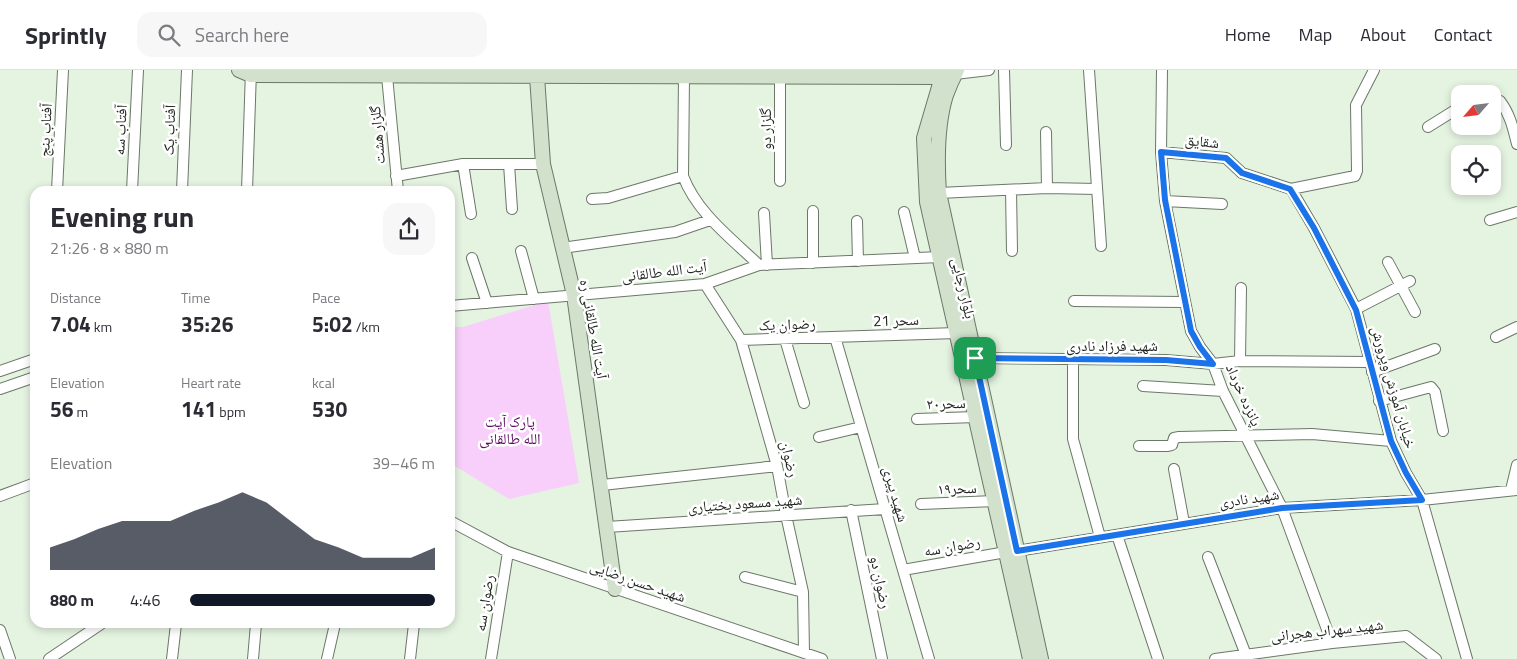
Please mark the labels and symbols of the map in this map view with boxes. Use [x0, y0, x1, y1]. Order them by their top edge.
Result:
north arrow [1451, 85, 1501, 135]
street label: آفتاب پنج [32, 102, 58, 157]
street label: آفتاب سه [107, 103, 133, 156]
street label: آفتاب یک [157, 103, 181, 156]
street label: گلزار هشت [363, 105, 391, 165]
street label: گلزار دو [754, 108, 777, 150]
street label: شقایق [1184, 128, 1220, 154]
street label: آیت الله طالقانی [620, 254, 709, 288]
street label: بلوار رجایی [946, 255, 982, 321]
street label: آیت الله طالقانی ره [574, 277, 614, 382]
street label: سحر 21 [873, 308, 920, 332]
street label: رضوان یک [758, 312, 816, 336]
street label: خیابان آموزش وپرورش [1365, 323, 1423, 451]
street label: شهید فرزاد نادری [1066, 334, 1158, 357]
pin [954, 337, 996, 379]
street label: پانزده خرداد [1220, 360, 1268, 430]
street label: سحر۲۰ [926, 391, 966, 415]
park label: پارک آیت الله طالقانی [479, 410, 541, 450]
street label: رضوان [775, 438, 805, 480]
street label: شهید پیری [877, 463, 915, 525]
street label: سحر۱۹ [937, 476, 977, 500]
street label: شهید نادری [1217, 482, 1281, 514]
street label: شهید مسعود بختیاری [687, 488, 803, 518]
street label: رضوان سه [922, 530, 982, 562]
street label: رضوان دو [864, 553, 898, 611]
street label: شهید حسن رضایی [587, 554, 689, 608]
street label: رضوان سه [468, 573, 500, 633]
street label: شهید سهراب هجرانی [1270, 613, 1385, 647]

